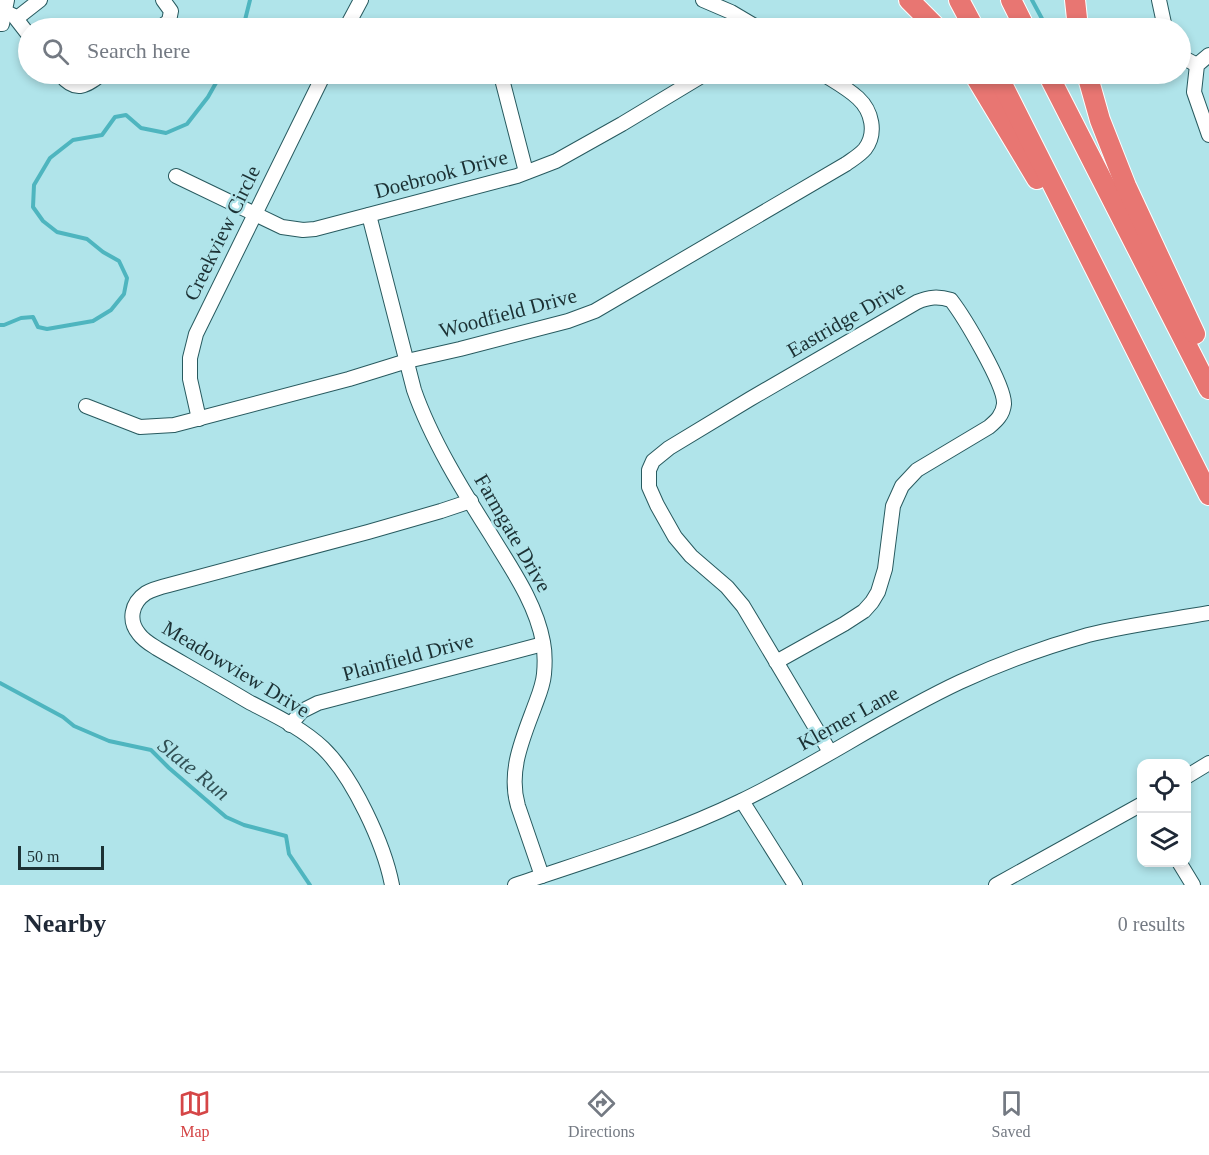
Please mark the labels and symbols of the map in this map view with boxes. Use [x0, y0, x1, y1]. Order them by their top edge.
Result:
street label: Doebrook Drive [372, 145, 510, 203]
street label: Creekview Circle [179, 161, 265, 305]
street label: Eastridge Drive [783, 276, 909, 362]
street label: Woodfield Drive [437, 283, 579, 343]
street label: Farmgate Drive [470, 470, 556, 596]
street label: Meadowview Drive [158, 616, 314, 722]
street label: Plainfield Drive [340, 628, 476, 686]
street label: Klerner Lane [793, 681, 903, 755]
water label: Slate Run [153, 733, 235, 805]
scale bar [18, 843, 104, 870]

